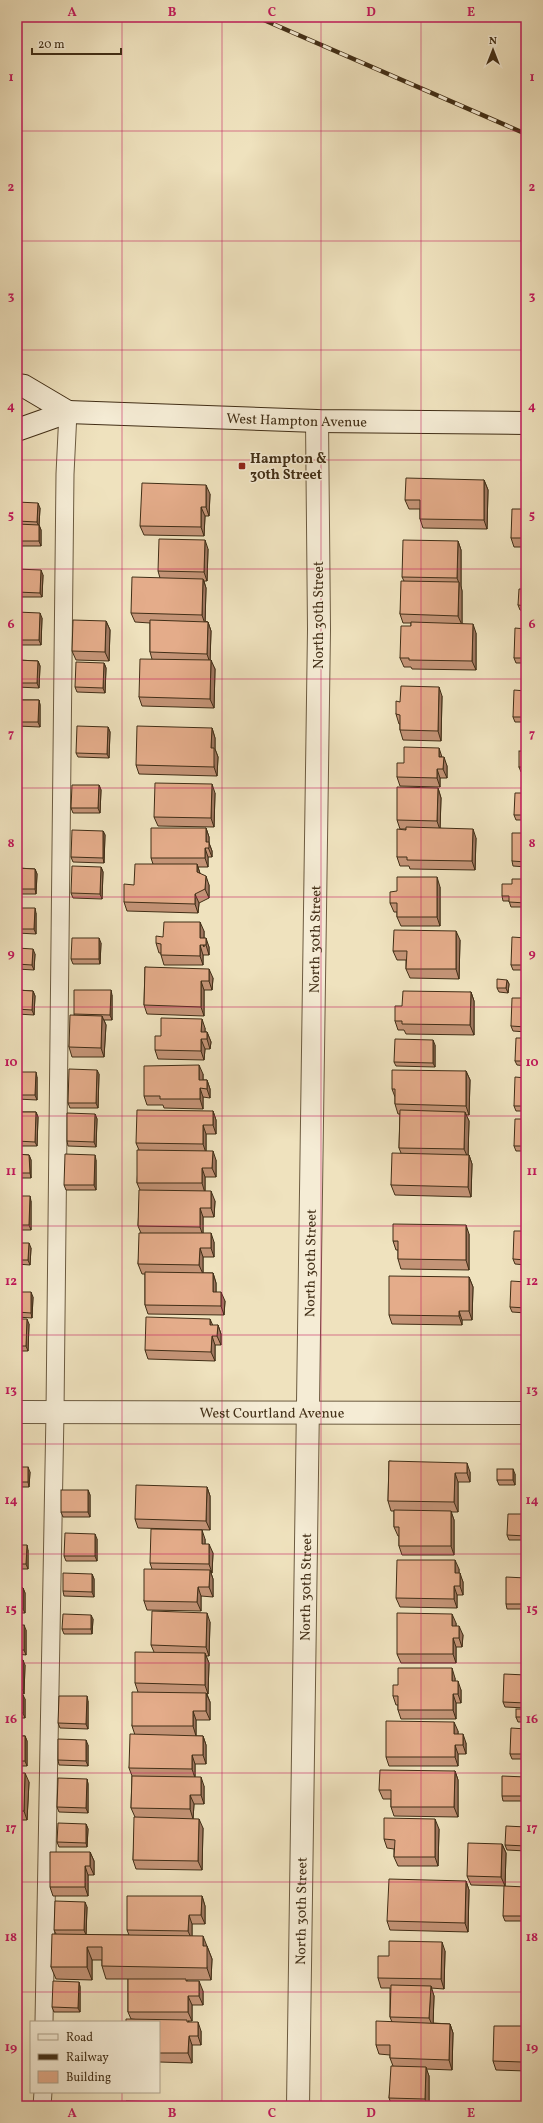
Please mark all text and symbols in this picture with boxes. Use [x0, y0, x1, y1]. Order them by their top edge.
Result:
text: A [67, 4, 77, 22]
text: B [168, 4, 177, 22]
text: C [268, 4, 276, 22]
text: D [366, 4, 376, 22]
text: E [467, 4, 475, 22]
scale bar [32, 30, 121, 56]
north arrow [473, 30, 513, 70]
text: N [489, 34, 497, 49]
text: 20 m [38, 37, 65, 53]
text: 1 [8, 69, 14, 87]
text: 1 [529, 69, 535, 87]
text: 2 [8, 179, 15, 197]
text: 2 [529, 179, 536, 197]
text: 3 [8, 288, 15, 306]
text: 3 [529, 288, 536, 306]
text: 4 [7, 398, 15, 416]
text: 4 [528, 398, 536, 416]
street label: West Hampton Avenue [226, 410, 367, 432]
place label: Hampton & 30th Street [250, 450, 327, 485]
marker: Hampton & 30th Street [237, 461, 247, 471]
text: 5 [8, 507, 14, 525]
text: 5 [529, 507, 535, 525]
street label: North 30th Street [310, 561, 329, 669]
text: 6 [7, 616, 15, 634]
text: 6 [528, 616, 536, 634]
text: 7 [8, 726, 14, 744]
text: 7 [529, 726, 535, 744]
text: 8 [7, 835, 15, 853]
text: 8 [528, 835, 536, 853]
street label: North 30th Street [306, 885, 326, 993]
text: 9 [7, 945, 15, 963]
text: 9 [528, 945, 536, 963]
text: 10 [4, 1054, 18, 1072]
text: 10 [525, 1054, 539, 1072]
text: 11 [6, 1163, 16, 1181]
text: 11 [527, 1163, 537, 1181]
street label: North 30th Street [301, 1209, 322, 1317]
text: 12 [5, 1273, 17, 1291]
text: 12 [526, 1273, 538, 1291]
text: 13 [5, 1382, 17, 1400]
text: 13 [526, 1382, 538, 1400]
street label: West Courtland Avenue [200, 1404, 345, 1424]
text: 14 [4, 1492, 18, 1510]
text: 14 [525, 1492, 539, 1510]
street label: North 30th Street [297, 1533, 317, 1641]
text: 15 [5, 1601, 17, 1619]
text: 15 [526, 1601, 538, 1619]
text: 16 [5, 1711, 17, 1729]
text: 16 [526, 1711, 538, 1729]
text: 17 [5, 1820, 17, 1838]
text: 17 [526, 1820, 538, 1838]
street label: North 30th Street [292, 1857, 313, 1965]
text: 18 [5, 1929, 17, 1947]
text: 18 [526, 1929, 538, 1947]
legend [30, 2021, 160, 2093]
text: Road [66, 2030, 93, 2046]
text: 19 [5, 2039, 17, 2057]
text: 19 [526, 2039, 538, 2057]
text: Railway [66, 2050, 109, 2066]
text: Building [66, 2070, 111, 2086]
text: A [67, 2105, 77, 2123]
text: B [168, 2105, 177, 2123]
text: C [268, 2105, 276, 2123]
text: D [366, 2105, 376, 2123]
text: E [467, 2105, 475, 2123]

